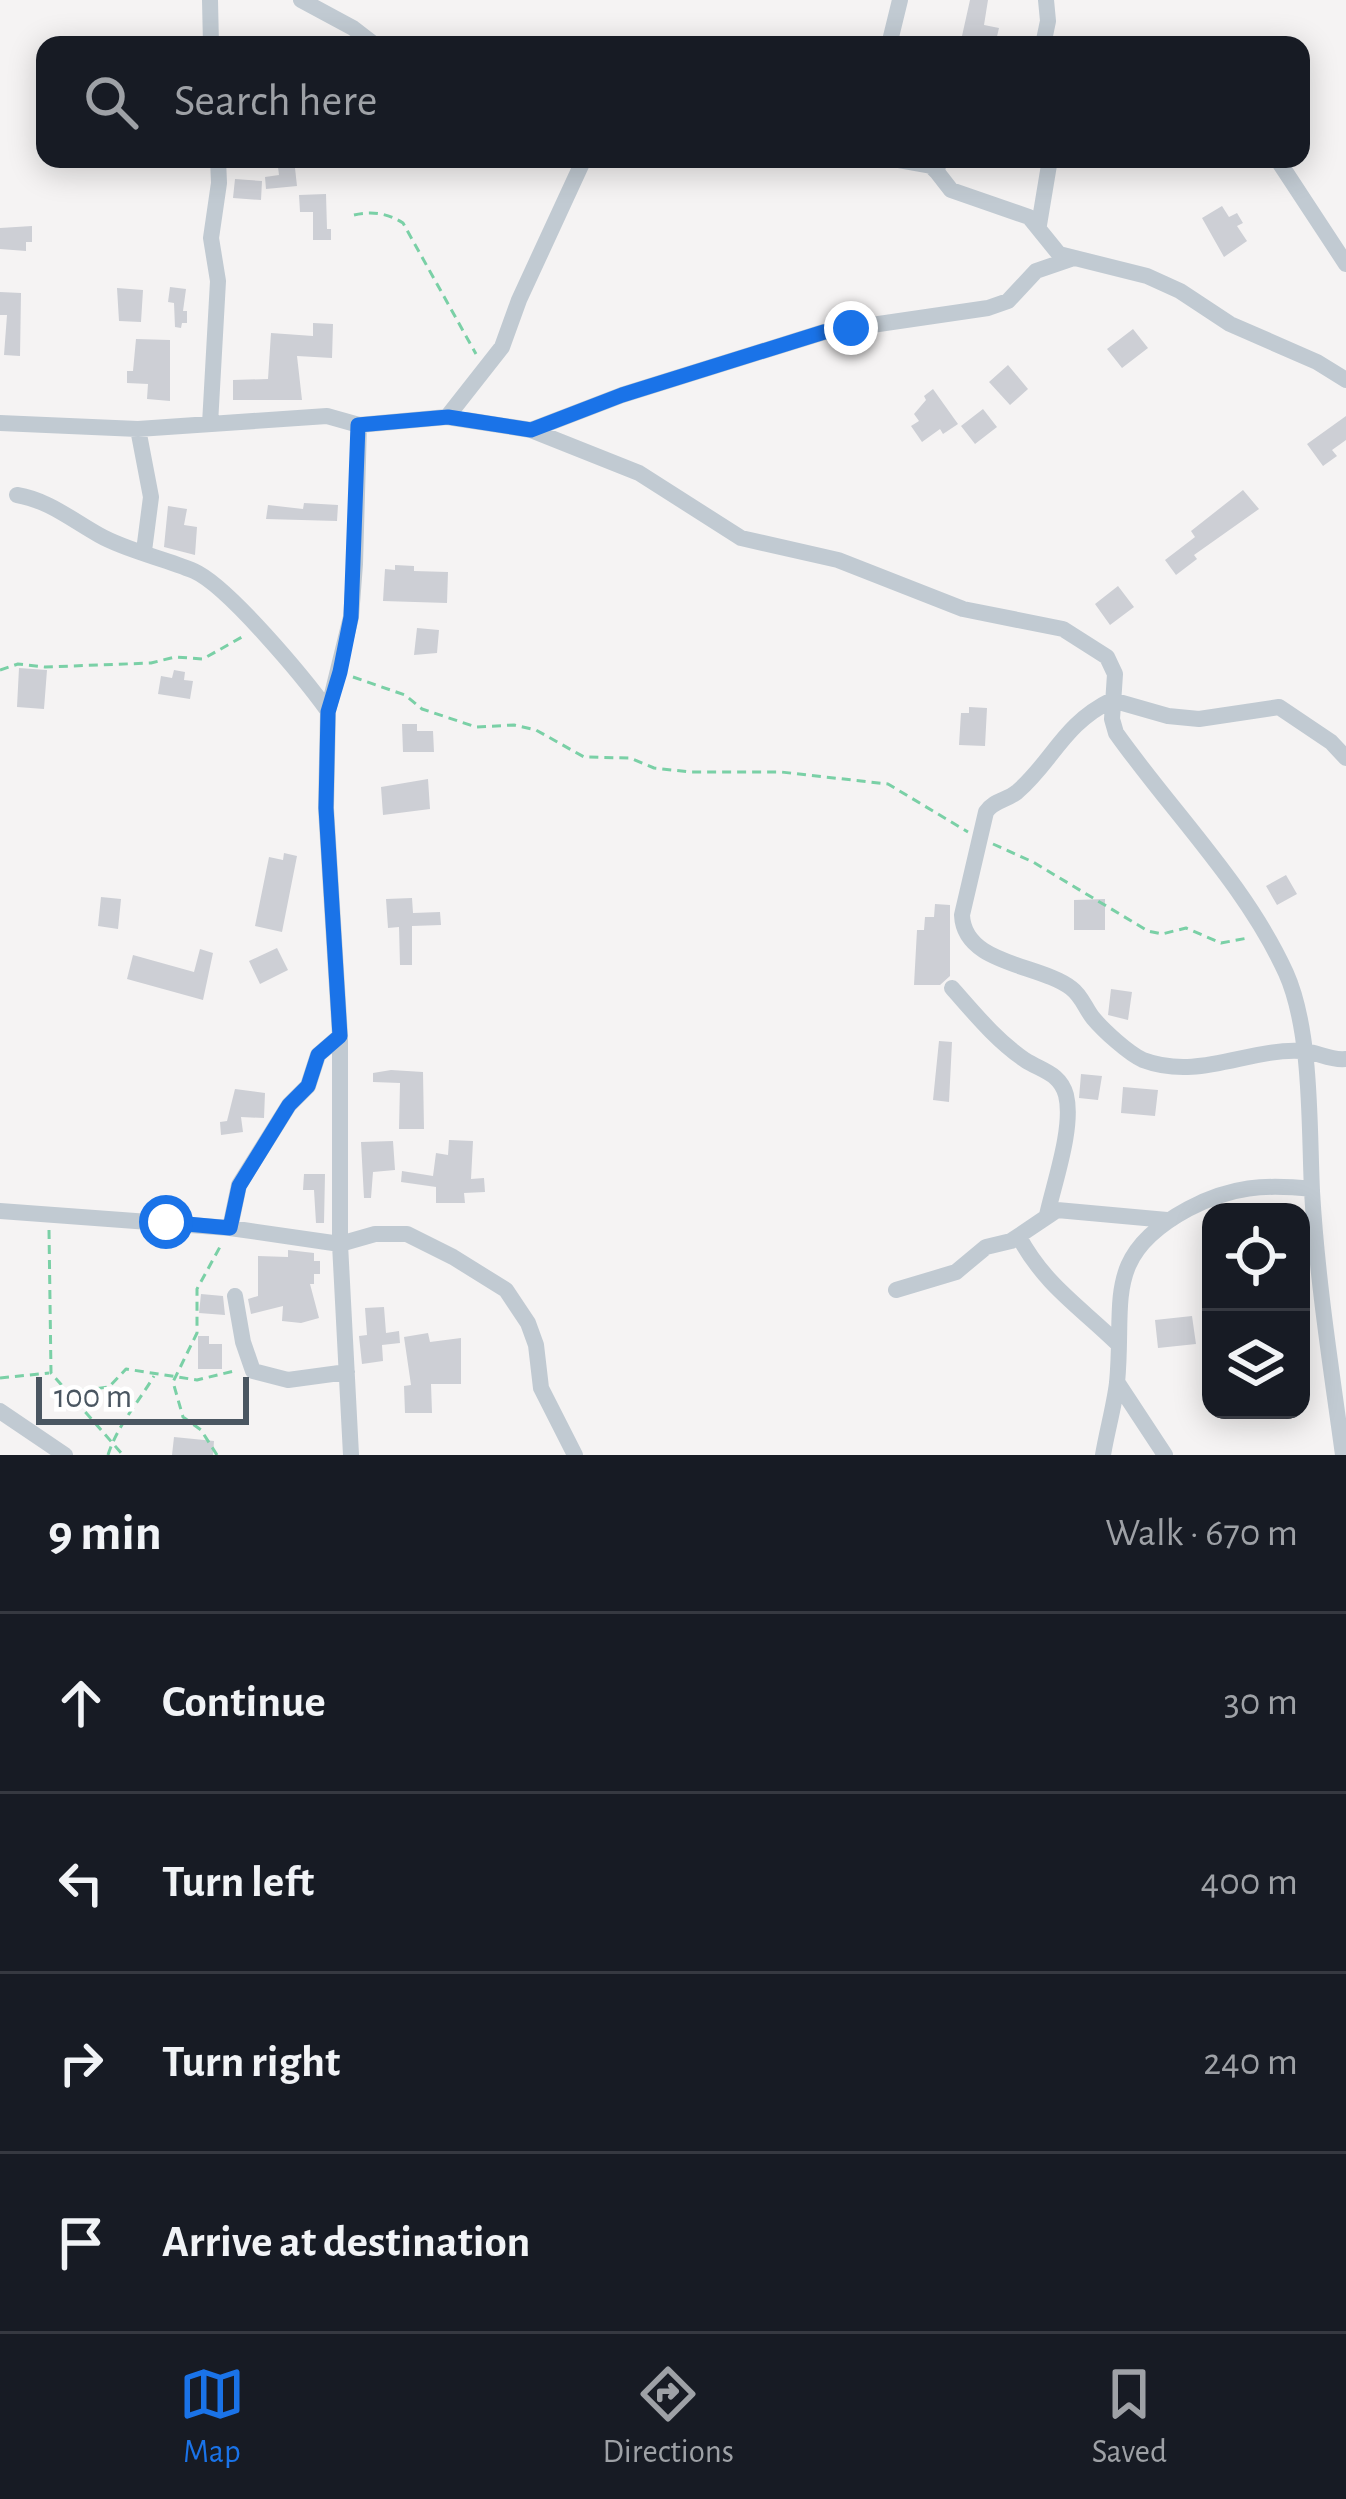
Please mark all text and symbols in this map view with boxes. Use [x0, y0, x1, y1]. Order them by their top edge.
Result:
search box [36, 36, 1310, 168]
icon: search [78, 69, 144, 135]
text: Search here [174, 79, 377, 124]
route end [824, 301, 878, 355]
route start [139, 1195, 193, 1249]
map controls [1202, 1203, 1310, 1419]
button: locate [1202, 1203, 1310, 1311]
button: layers [1202, 1311, 1310, 1419]
scale bar [36, 1371, 249, 1424]
text: 100 m [54, 1381, 132, 1414]
text: 9 min [48, 1508, 162, 1559]
text: Walk · 670 m [1105, 1514, 1298, 1553]
icon: ahead [48, 1670, 114, 1736]
text: Continue [162, 1680, 326, 1725]
text: 30 m [1224, 1683, 1298, 1722]
icon: left [48, 1850, 114, 1916]
text: Turn left [162, 1860, 314, 1905]
text: 400 m [1200, 1863, 1298, 1902]
icon: right [48, 2030, 114, 2096]
text: Turn right [162, 2040, 340, 2085]
text: 240 m [1203, 2043, 1298, 2082]
icon: arrive [48, 2210, 114, 2276]
text: Arrive at destination [162, 2220, 530, 2265]
tab: Map [179, 2361, 245, 2473]
tab: Directions [602, 2361, 734, 2473]
tab: Saved [1092, 2361, 1167, 2473]

